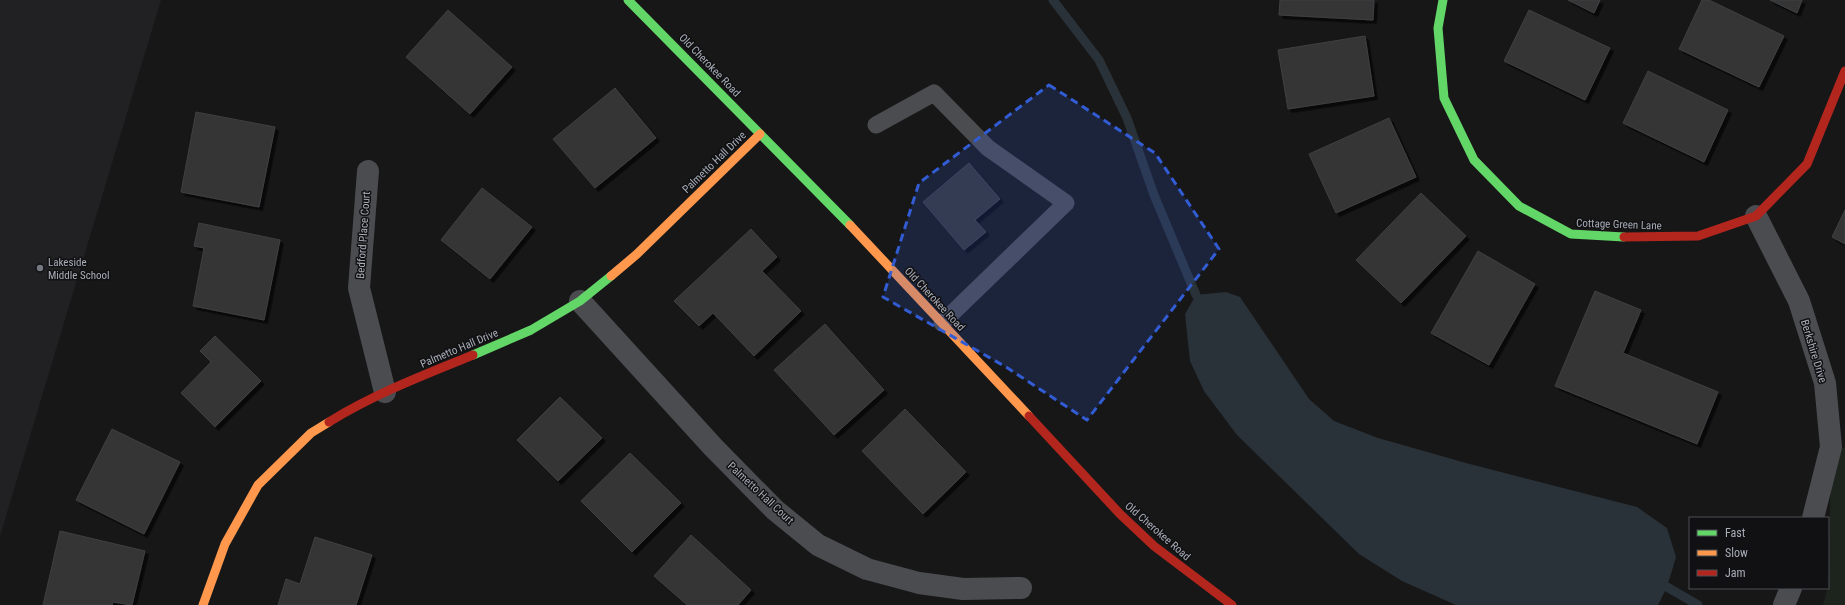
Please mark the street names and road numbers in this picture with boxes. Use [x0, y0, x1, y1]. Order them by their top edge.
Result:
street label: Old Cherokee Road [676, 31, 743, 99]
street label: Palmetto Hall Drive [680, 129, 749, 196]
street label: Bedford Place Court [354, 191, 373, 279]
street label: Cottage Green Lane [1576, 217, 1662, 232]
street label: Old Cherokee Road [902, 265, 967, 334]
street label: Berkshire Drive [1798, 318, 1829, 384]
street label: Palmetto Hall Drive [418, 326, 500, 371]
street label: Palmetto Hall Court [725, 460, 796, 527]
street label: Old Cherokee Road [1122, 499, 1193, 563]

